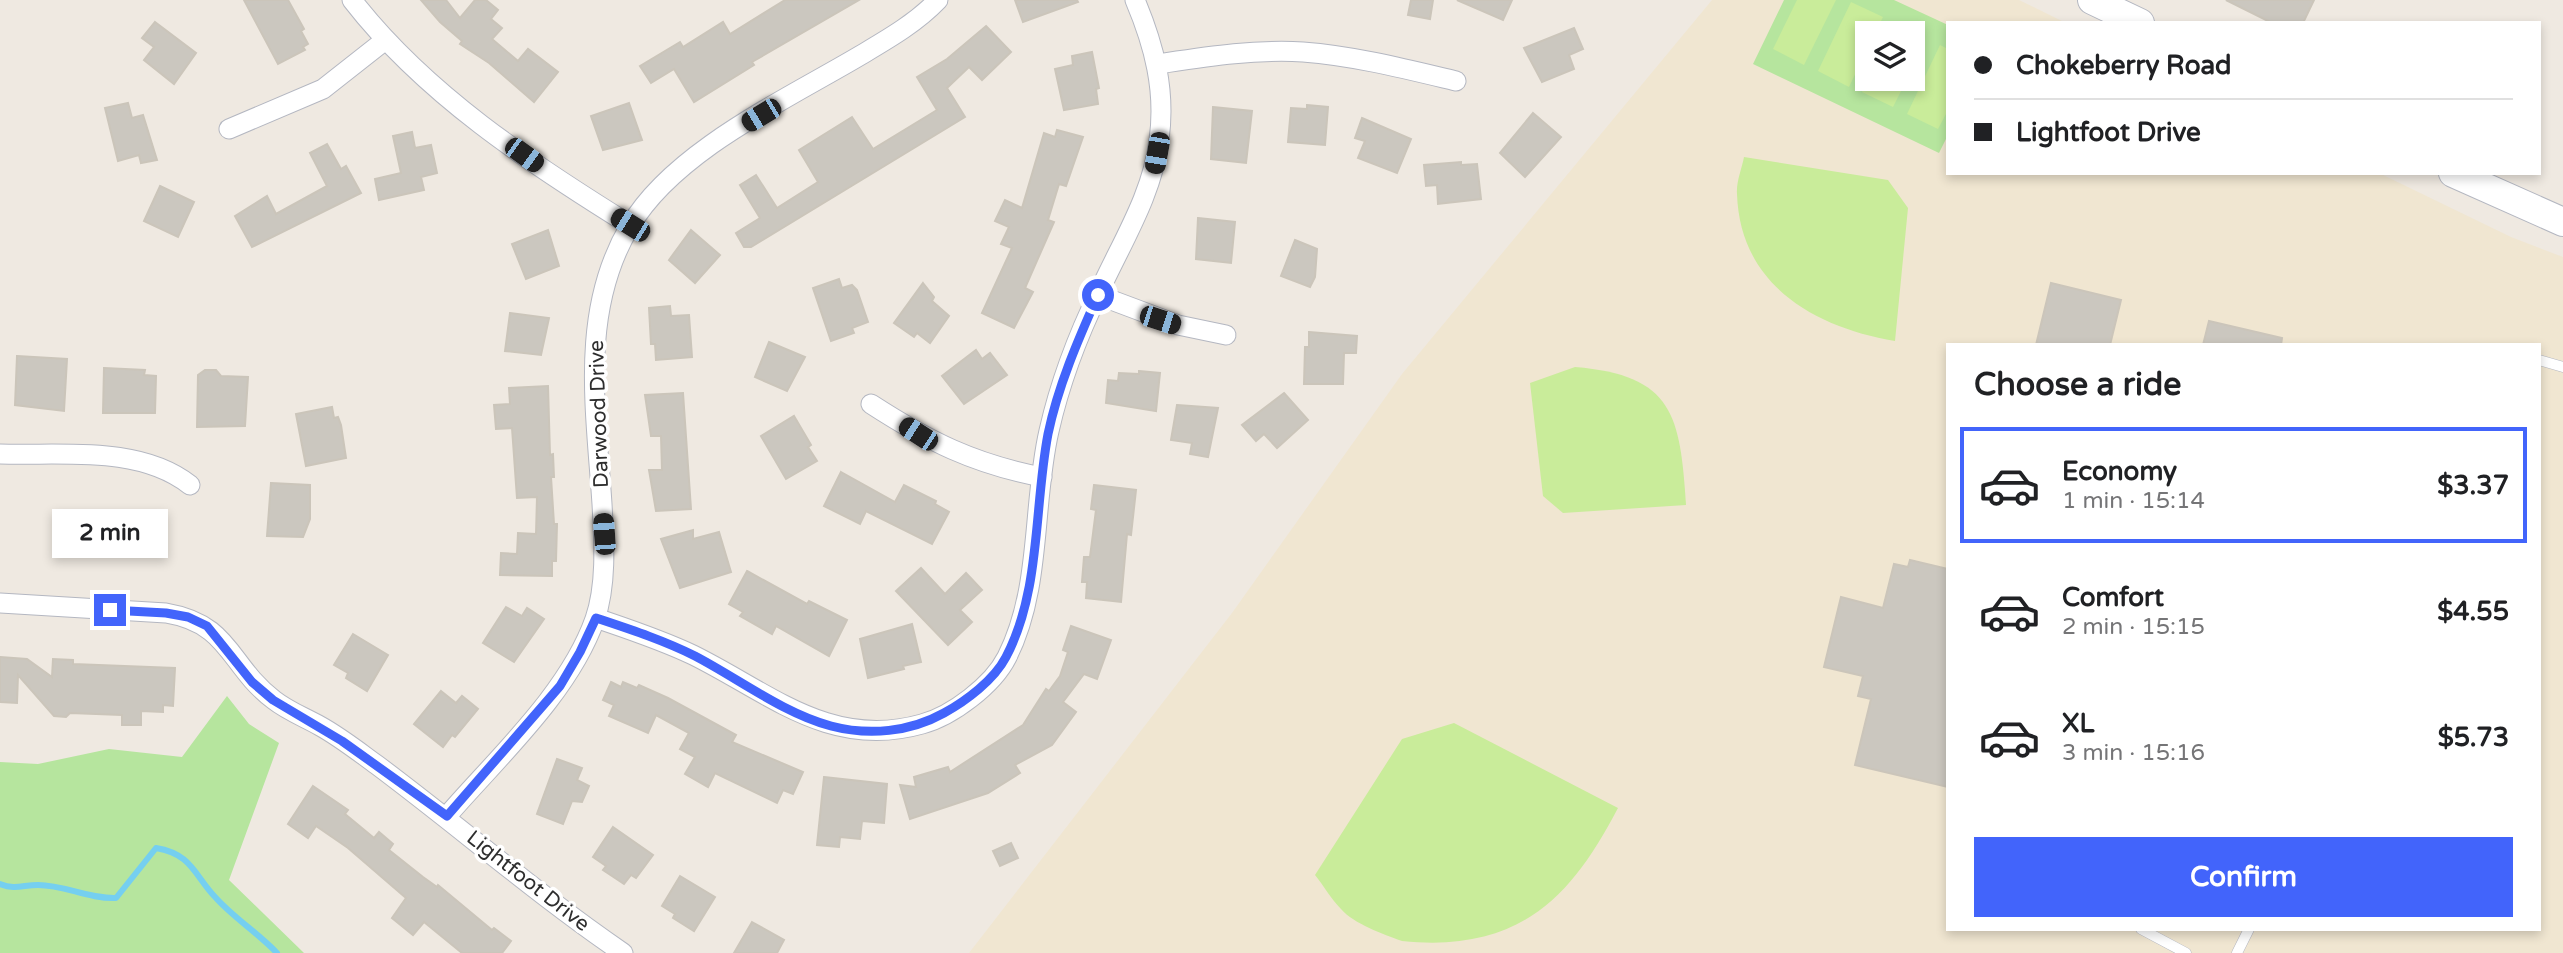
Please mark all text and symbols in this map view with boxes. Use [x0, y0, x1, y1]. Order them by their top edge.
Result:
map controls [1855, 21, 1925, 91]
button: layers [1855, 21, 1925, 91]
text: Chokeberry Road [2016, 50, 2231, 81]
car [738, 95, 785, 135]
text: Lightfoot Drive [2016, 117, 2201, 148]
car [1144, 130, 1171, 176]
car [501, 134, 548, 176]
car [607, 205, 654, 245]
route start [1082, 279, 1114, 311]
car [1137, 304, 1184, 336]
street label: Darwood Drive [584, 340, 614, 488]
text: Choose a ride [1974, 366, 2181, 404]
car [895, 414, 942, 454]
icon: car [1978, 454, 2041, 517]
text: Economy [2062, 456, 2177, 487]
text: $3.37 [2437, 470, 2509, 501]
text: 1 min · 15:14 [2062, 487, 2205, 515]
callout: 2 min [52, 508, 168, 558]
car [593, 512, 616, 556]
text: 2 min [79, 519, 141, 547]
icon: car [1978, 580, 2041, 643]
text: Comfort [2062, 582, 2164, 613]
route end [94, 594, 126, 626]
text: $4.55 [2437, 596, 2509, 627]
text: 2 min · 15:15 [2062, 613, 2205, 641]
icon: car [1978, 706, 2041, 769]
text: XL [2062, 708, 2094, 739]
text: $5.73 [2438, 722, 2509, 753]
text: 3 min · 15:16 [2062, 739, 2205, 767]
street label: Lightfoot Drive [462, 825, 595, 937]
button: Confirm [1974, 837, 2513, 917]

